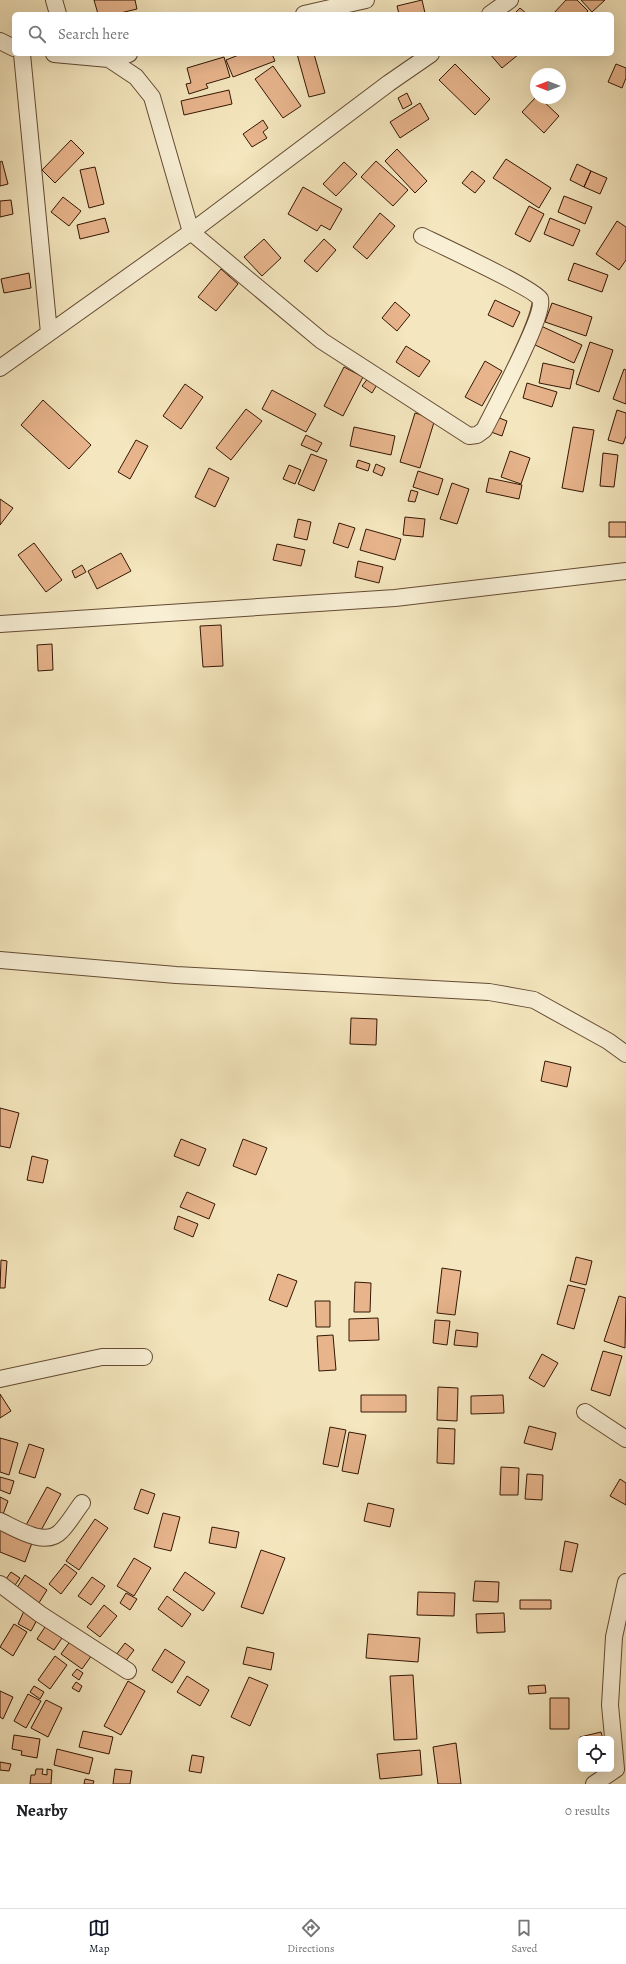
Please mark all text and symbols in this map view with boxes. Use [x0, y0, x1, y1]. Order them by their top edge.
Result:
search box [12, 12, 614, 56]
icon: search [26, 23, 48, 45]
text: Search here [58, 24, 129, 44]
north arrow [530, 68, 566, 104]
map controls [578, 1736, 614, 1772]
button: locate [578, 1736, 614, 1772]
text: Nearby [16, 1799, 67, 1822]
text: 0 results [565, 1802, 610, 1819]
tab: Map [88, 1917, 110, 1956]
tab: Directions [287, 1917, 335, 1956]
tab: Saved [511, 1917, 538, 1956]

